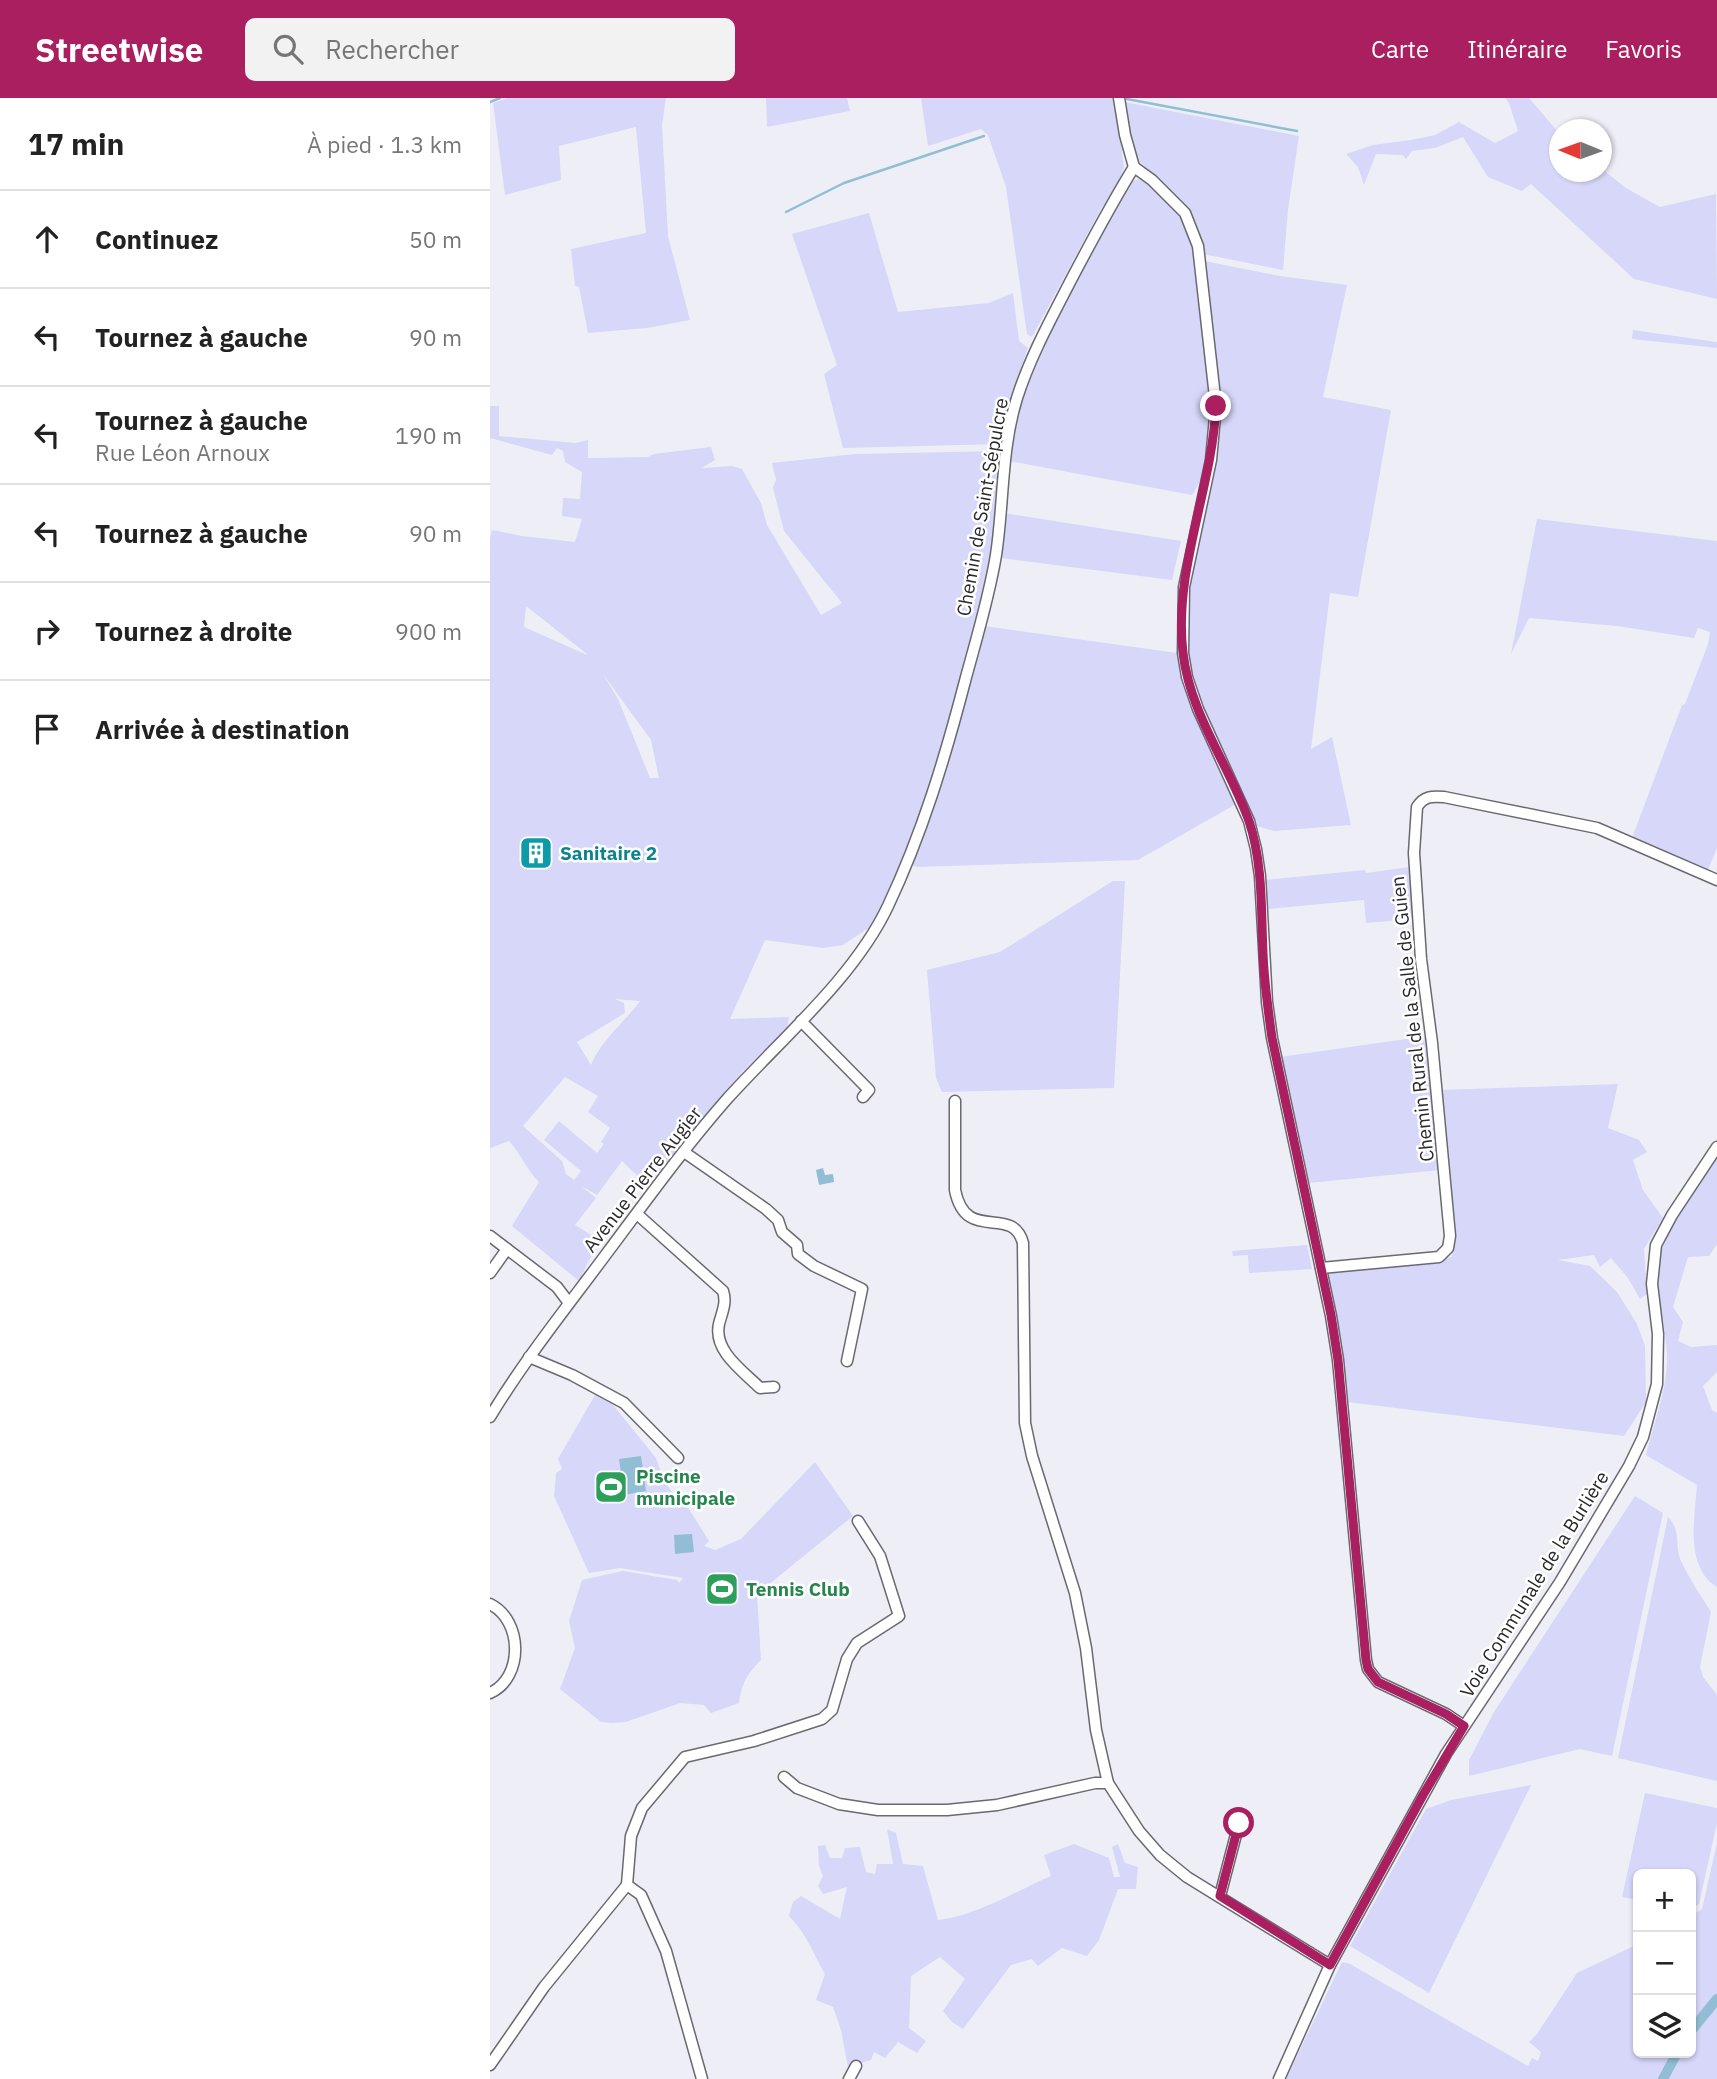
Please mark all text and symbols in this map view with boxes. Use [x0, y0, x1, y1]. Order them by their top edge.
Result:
search box [245, 18, 735, 81]
text: Streetwise [35, 28, 203, 71]
icon: search [269, 30, 307, 68]
text: Rechercher [325, 32, 459, 66]
text: Carte [1371, 33, 1429, 65]
text: Itinéraire [1467, 33, 1567, 65]
text: Favoris [1605, 33, 1682, 65]
north arrow [1549, 119, 1612, 182]
text: 17 min [28, 124, 124, 163]
text: À pied · 1.3 km [307, 129, 462, 159]
icon: ahead [28, 220, 66, 258]
text: Continuez [95, 222, 218, 256]
text: 50 m [409, 224, 462, 254]
icon: left [28, 318, 66, 356]
text: Tournez à gauche [95, 320, 308, 354]
text: 90 m [409, 322, 462, 352]
route end [1200, 390, 1231, 421]
street label: Chemin de Saint-Sépulcre [951, 396, 1013, 618]
text: Tournez à gauche [95, 403, 308, 437]
icon: left [28, 416, 66, 454]
text: 190 m [395, 420, 462, 450]
text: Rue Léon Arnoux [95, 437, 270, 467]
icon: left [28, 514, 66, 552]
text: Tournez à gauche [95, 516, 308, 550]
text: 90 m [409, 518, 462, 548]
icon: right [28, 612, 66, 650]
text: Tournez à droite [95, 614, 292, 648]
text: 900 m [395, 616, 462, 646]
icon: arrive [28, 710, 66, 748]
text: Arrivée à destination [95, 712, 350, 746]
building icon: Sanitaire 2 [517, 834, 555, 872]
place label: Sanitaire 2 [560, 841, 657, 865]
street label: Chemin Rural de la Salle de Guien [1385, 875, 1439, 1163]
street label: Avenue Pierre Augier [578, 1101, 706, 1257]
place label: Piscine municipale [636, 1464, 735, 1510]
street label: Voie Communale de la Burlière [1454, 1466, 1614, 1702]
sports icon: Piscine municipale [592, 1468, 630, 1506]
sports icon: Tennis Club [703, 1570, 741, 1608]
place label: Tennis Club [746, 1577, 850, 1601]
route start [1223, 1807, 1254, 1838]
map controls [1633, 1869, 1696, 2058]
button: + [1633, 1869, 1696, 1932]
button: − [1633, 1932, 1696, 1995]
button: layers [1633, 1995, 1696, 2058]

